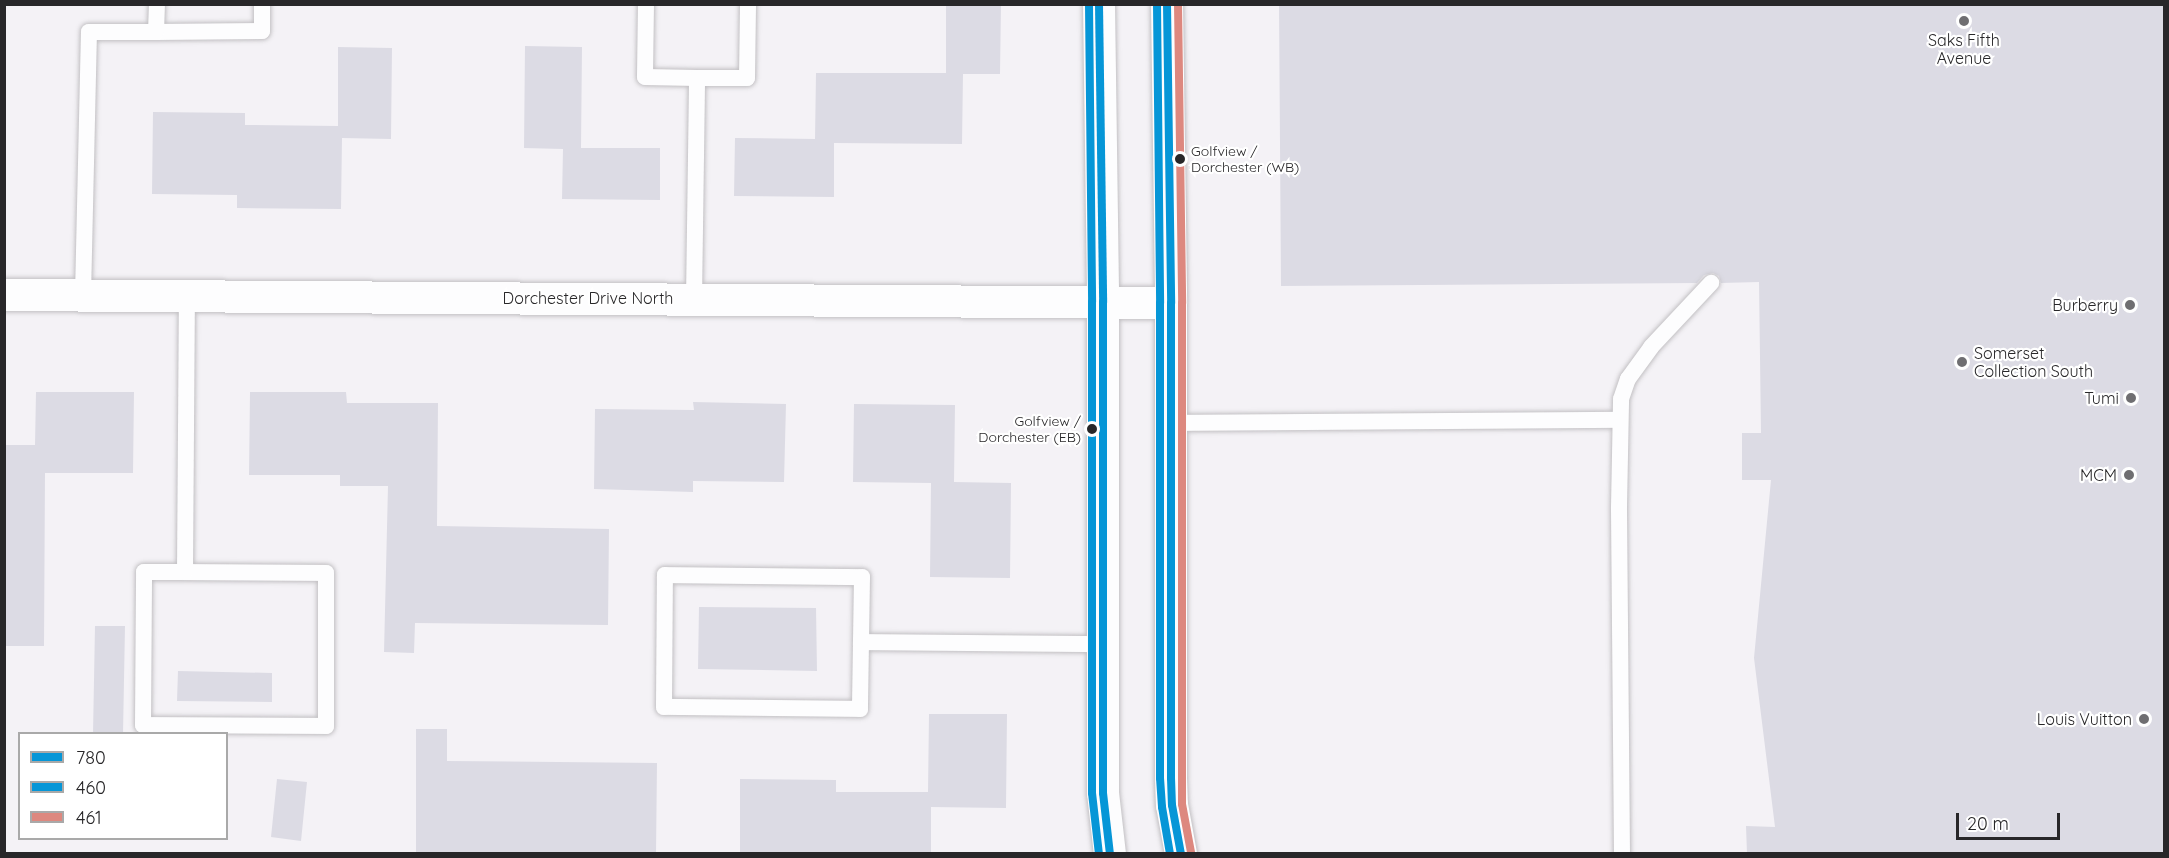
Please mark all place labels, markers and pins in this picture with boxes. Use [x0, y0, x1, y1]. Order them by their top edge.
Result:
marker: Saks Fifth Avenue [1957, 14, 1971, 28]
place label: Saks Fifth Avenue [1928, 30, 2000, 68]
place label: Golfview / Dorchester (WB) [1191, 143, 1299, 176]
marker: Golfview / Dorchester (WB) [1174, 153, 1186, 165]
place label: Burberry [2052, 295, 2118, 315]
marker: Burberry [2123, 298, 2137, 312]
place label: Somerset Collection South [1974, 343, 2093, 381]
marker: Somerset Collection South [1955, 355, 1969, 369]
place label: Tumi [2084, 388, 2119, 408]
marker: Tumi [2124, 391, 2138, 405]
place label: Golfview / Dorchester (EB) [978, 413, 1081, 446]
marker: Golfview / Dorchester (EB) [1086, 423, 1098, 435]
place label: MCM [2080, 465, 2117, 485]
marker: MCM [2122, 468, 2136, 482]
place label: Louis Vuitton [2037, 709, 2132, 729]
marker: Louis Vuitton [2137, 712, 2151, 726]

